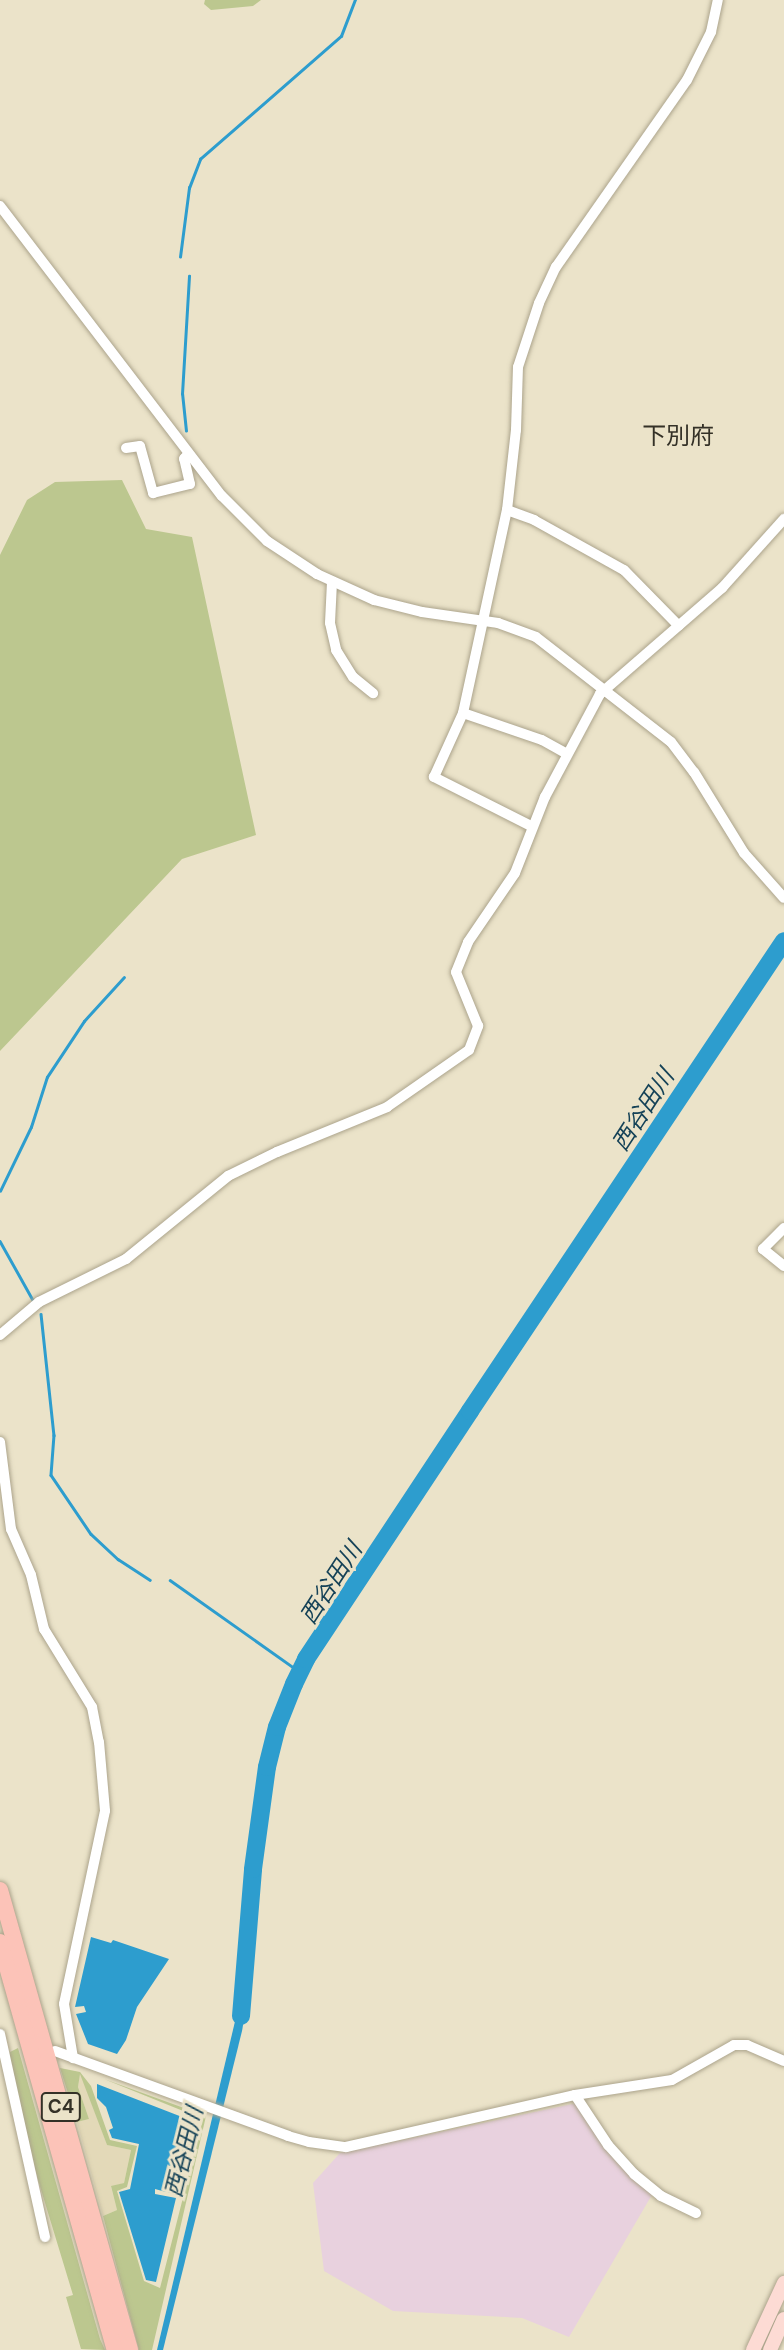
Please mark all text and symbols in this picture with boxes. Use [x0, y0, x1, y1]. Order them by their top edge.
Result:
district label: 下別府 [642, 422, 714, 450]
water label: 西谷田川 [606, 1064, 680, 1156]
water label: 西谷田川 [294, 1537, 368, 1629]
road number: C4 [40, 2092, 82, 2122]
water label: 西谷田川 [159, 2104, 209, 2200]

